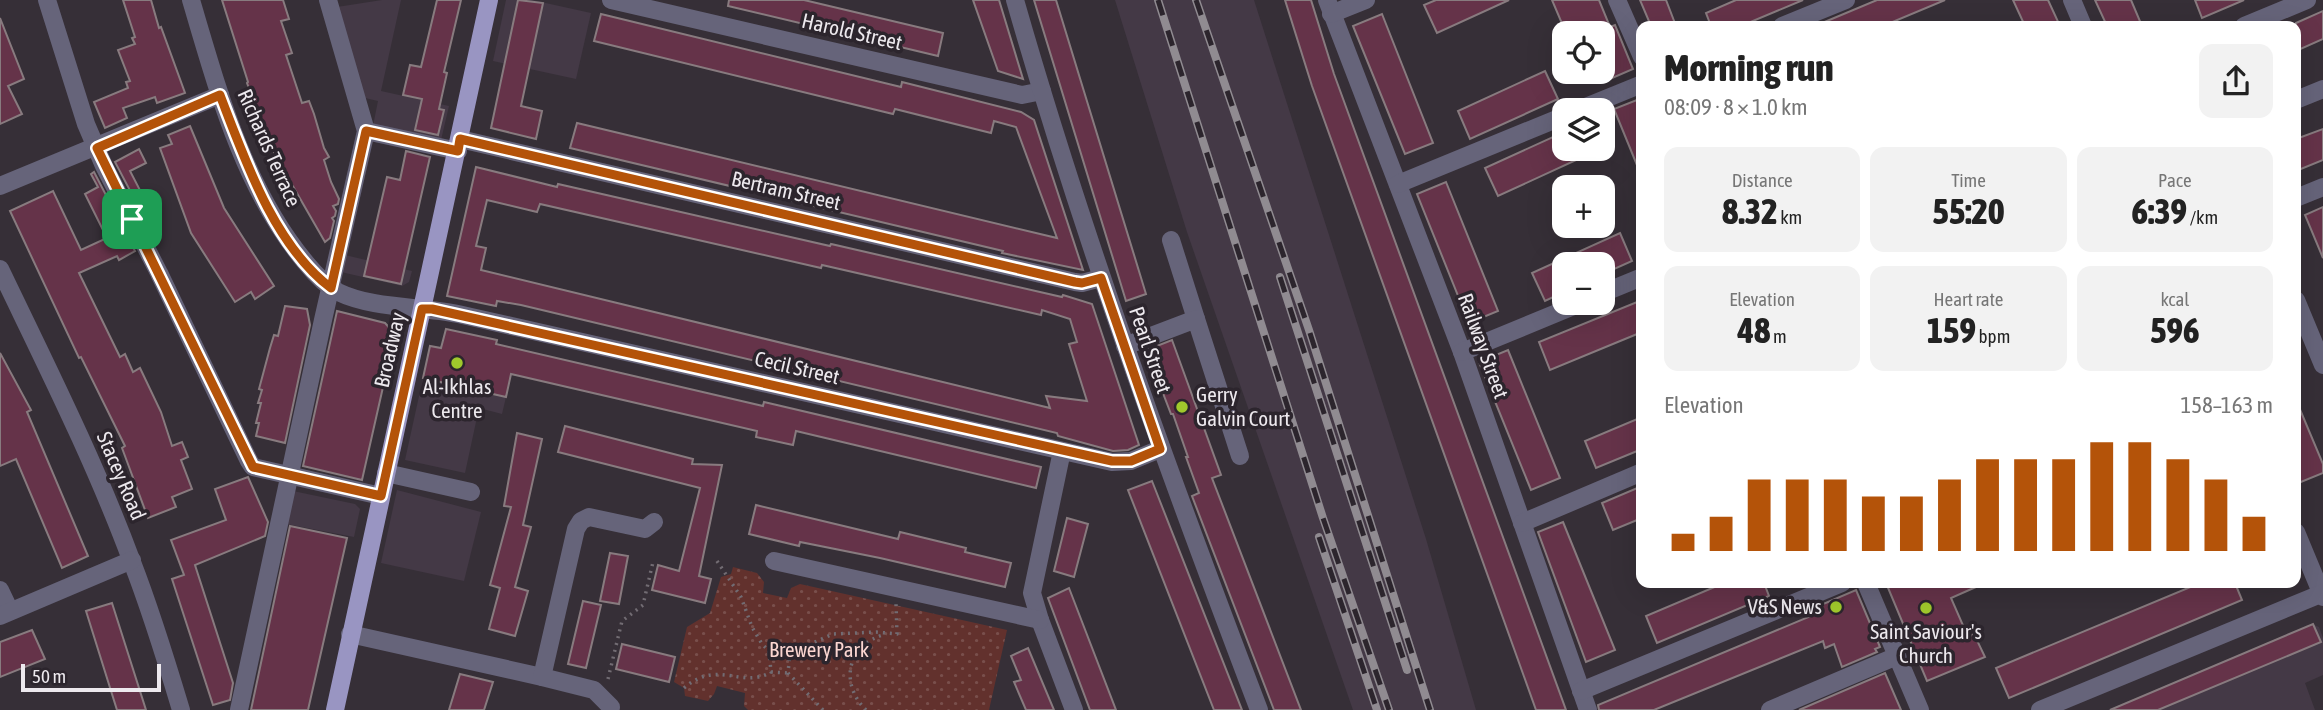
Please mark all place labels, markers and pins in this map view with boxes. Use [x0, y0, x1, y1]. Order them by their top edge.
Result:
pin [102, 189, 162, 249]
marker: Al-Ikhlas Centre [449, 355, 465, 371]
place label: Al-Ikhlas Centre [423, 374, 491, 422]
place label: Gerry Galvin Court [1196, 382, 1290, 430]
marker: Gerry Galvin Court [1174, 399, 1190, 415]
place label: V&S News [1747, 594, 1822, 618]
marker: V&S News [1828, 599, 1844, 615]
marker: Saint Saviour's Church [1918, 600, 1934, 616]
place label: Saint Saviour's Church [1870, 619, 1982, 667]

